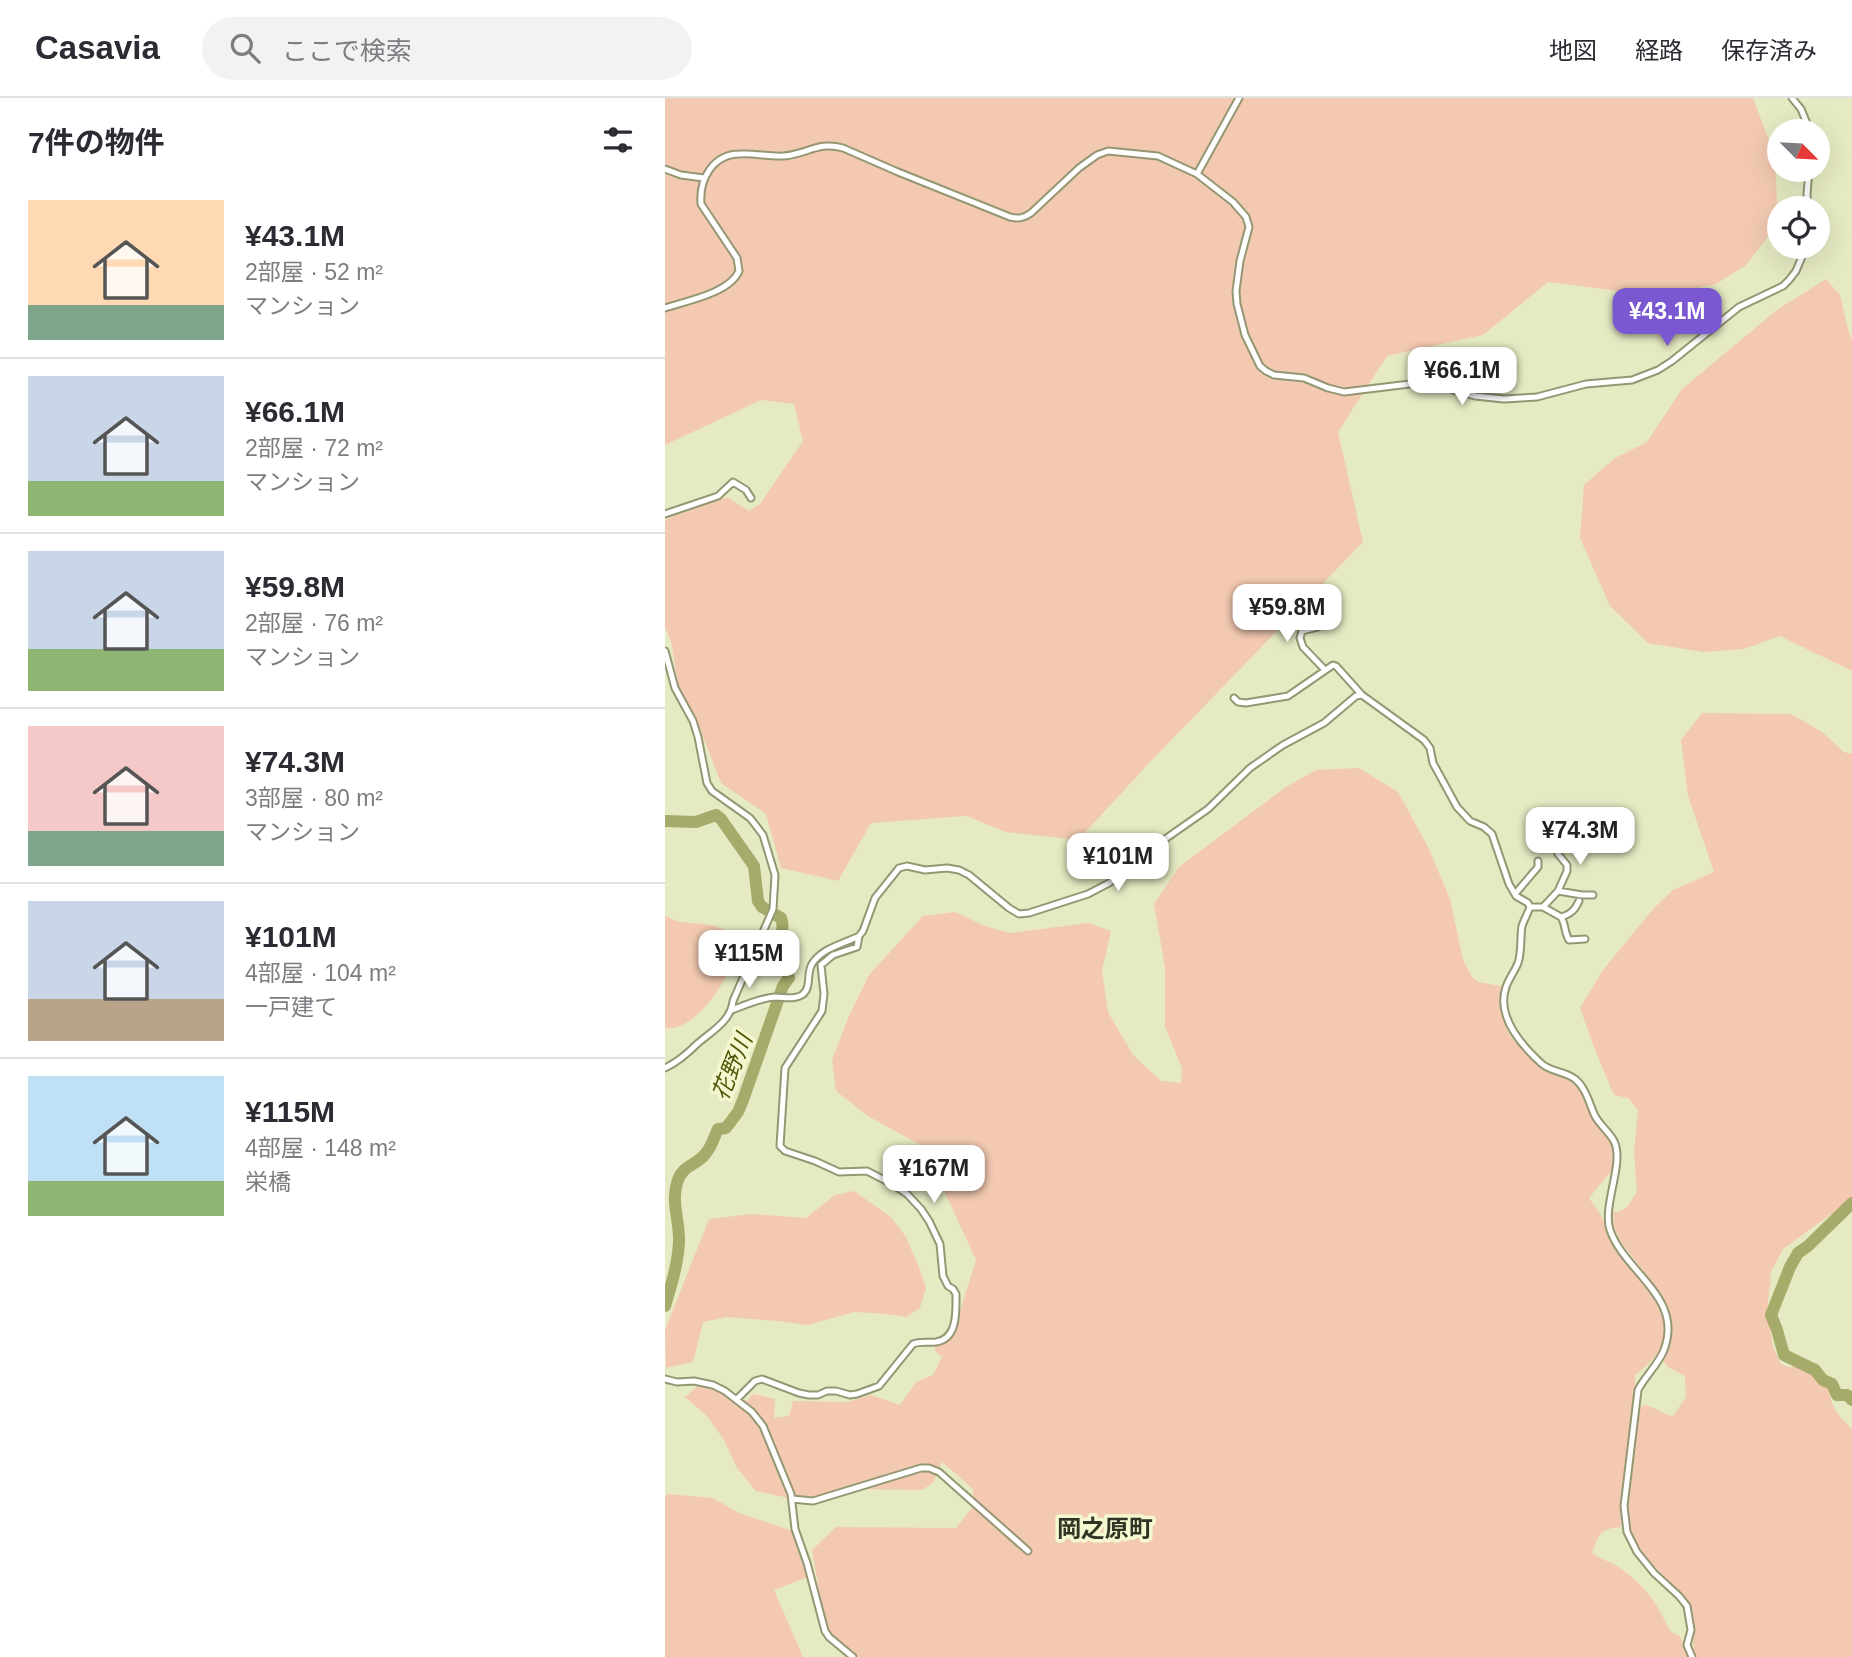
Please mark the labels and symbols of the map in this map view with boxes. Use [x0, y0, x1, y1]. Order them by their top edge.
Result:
north arrow [1767, 119, 1831, 182]
pin: ¥43.1M [1610, 288, 1724, 348]
pin: ¥66.1M [1405, 348, 1519, 407]
pin: ¥59.8M [1230, 584, 1344, 644]
pin: ¥74.3M [1523, 808, 1637, 867]
pin: ¥101M [1069, 834, 1167, 893]
pin: ¥115M [700, 930, 798, 990]
water label: 花野川 [707, 1027, 758, 1104]
pin: ¥167M [885, 1146, 983, 1205]
district label: 岡之原町 [1057, 1515, 1153, 1542]

